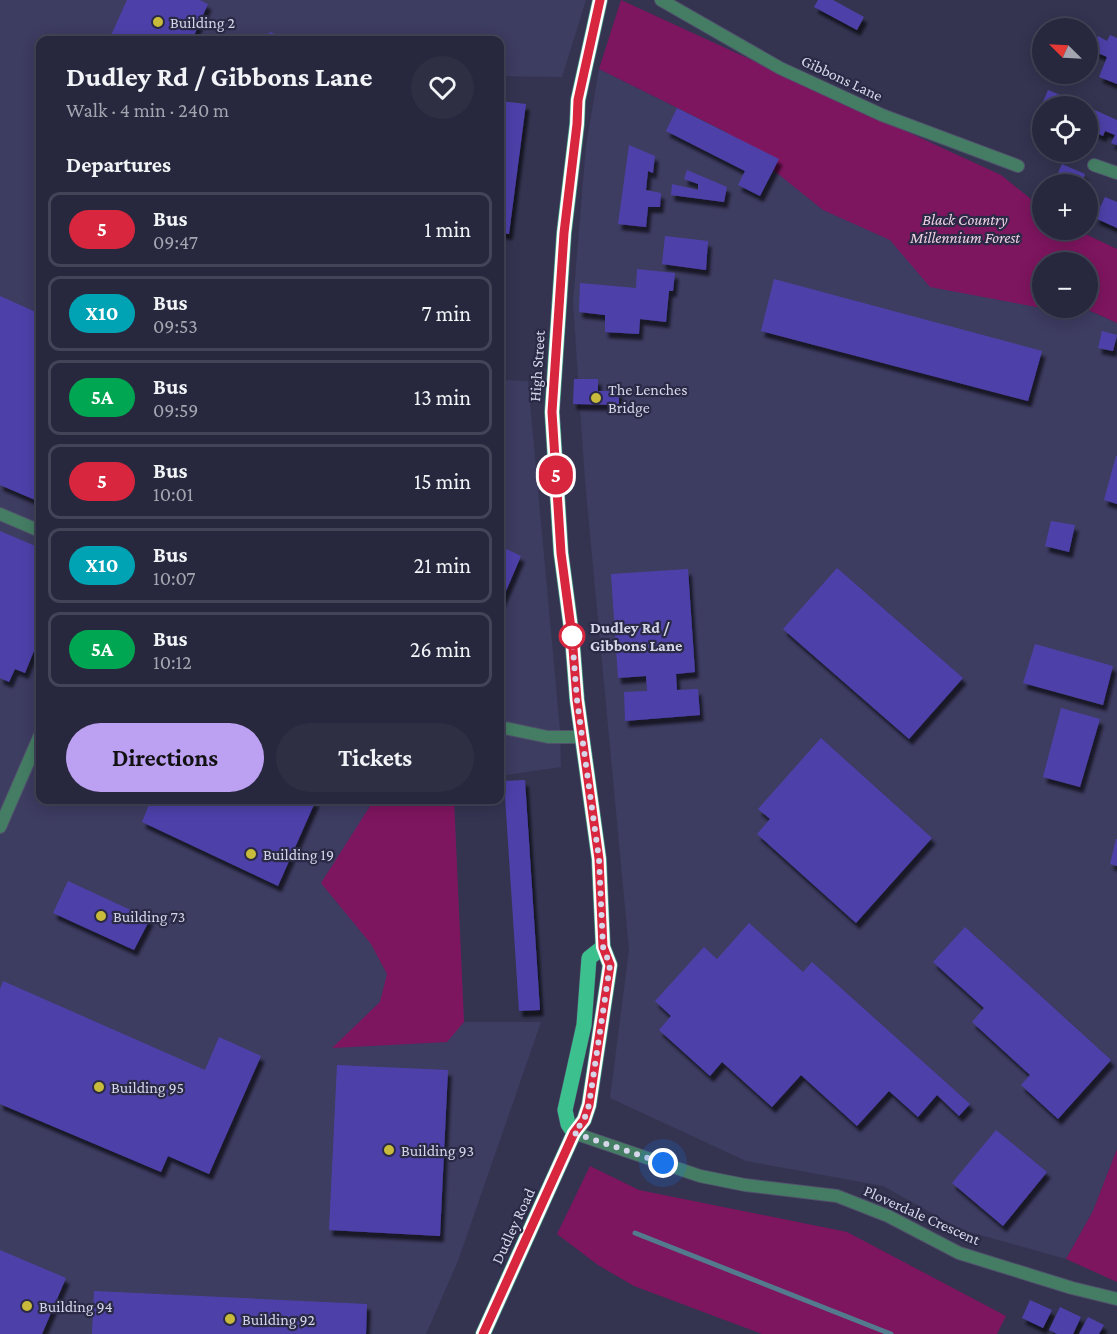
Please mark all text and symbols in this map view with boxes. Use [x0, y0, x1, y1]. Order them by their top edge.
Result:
place label: Building 2 [170, 14, 236, 32]
marker: Building 2 [151, 15, 165, 29]
north arrow [1032, 18, 1098, 84]
map controls [1032, 18, 1098, 318]
street label: Gibbons Lane [799, 52, 885, 104]
button: heart [411, 56, 474, 119]
text: Dudley Rd / Gibbons Lane [66, 61, 372, 92]
button: locate [1032, 96, 1098, 162]
text: Walk · 4 min · 240 m [66, 99, 229, 121]
text: Departures [66, 152, 171, 177]
button: + [1032, 174, 1098, 240]
text: Bus [153, 206, 187, 231]
park label: Black Country Millennium Forest [909, 211, 1020, 246]
text: 5 [97, 217, 107, 241]
text: 1 min [424, 217, 471, 242]
text: 09:47 [153, 231, 198, 253]
button: − [1032, 252, 1098, 318]
text: Bus [153, 290, 187, 315]
text: X10 [85, 301, 119, 325]
text: 7 min [421, 301, 471, 326]
text: 09:53 [153, 315, 198, 337]
street label: High Street [526, 329, 549, 402]
text: Bus [153, 374, 187, 399]
place label: The Lenches Bridge [608, 381, 687, 417]
text: 5A [91, 385, 113, 409]
text: 13 min [414, 385, 471, 410]
marker: The Lenches Bridge [589, 391, 603, 405]
text: 09:59 [153, 399, 198, 421]
line badge: 5 [536, 456, 576, 494]
text: Bus [153, 458, 187, 483]
text: 5 [551, 463, 561, 487]
text: 5 [97, 469, 107, 493]
text: 15 min [414, 469, 471, 494]
text: 10:01 [153, 483, 193, 505]
text: Bus [153, 542, 187, 567]
text: X10 [85, 553, 119, 577]
text: 21 min [414, 553, 471, 578]
text: 10:07 [153, 567, 196, 589]
place label: Dudley Rd / Gibbons Lane [590, 619, 683, 654]
marker: Dudley Rd / Gibbons Lane [559, 623, 585, 649]
text: Bus [153, 626, 187, 651]
text: 5A [91, 637, 113, 661]
text: 26 min [410, 637, 471, 662]
text: 10:12 [153, 651, 192, 673]
button: Directions [66, 723, 264, 792]
button: Tickets [276, 723, 474, 792]
place label: Building 19 [263, 846, 334, 864]
marker: Building 19 [244, 847, 258, 861]
place label: Building 73 [113, 908, 185, 926]
marker: Building 73 [94, 909, 108, 923]
place label: Building 95 [111, 1079, 184, 1097]
marker: Building 95 [92, 1080, 106, 1094]
place label: Building 93 [401, 1142, 474, 1160]
marker: Building 93 [382, 1143, 396, 1157]
your location [648, 1148, 678, 1178]
street label: Ploverdale Crescent [861, 1182, 983, 1249]
street label: Dudley Road [488, 1185, 539, 1267]
place label: Building 94 [39, 1298, 113, 1316]
marker: Building 94 [20, 1299, 34, 1313]
place label: Building 92 [242, 1311, 315, 1329]
marker: Building 92 [223, 1312, 237, 1326]

